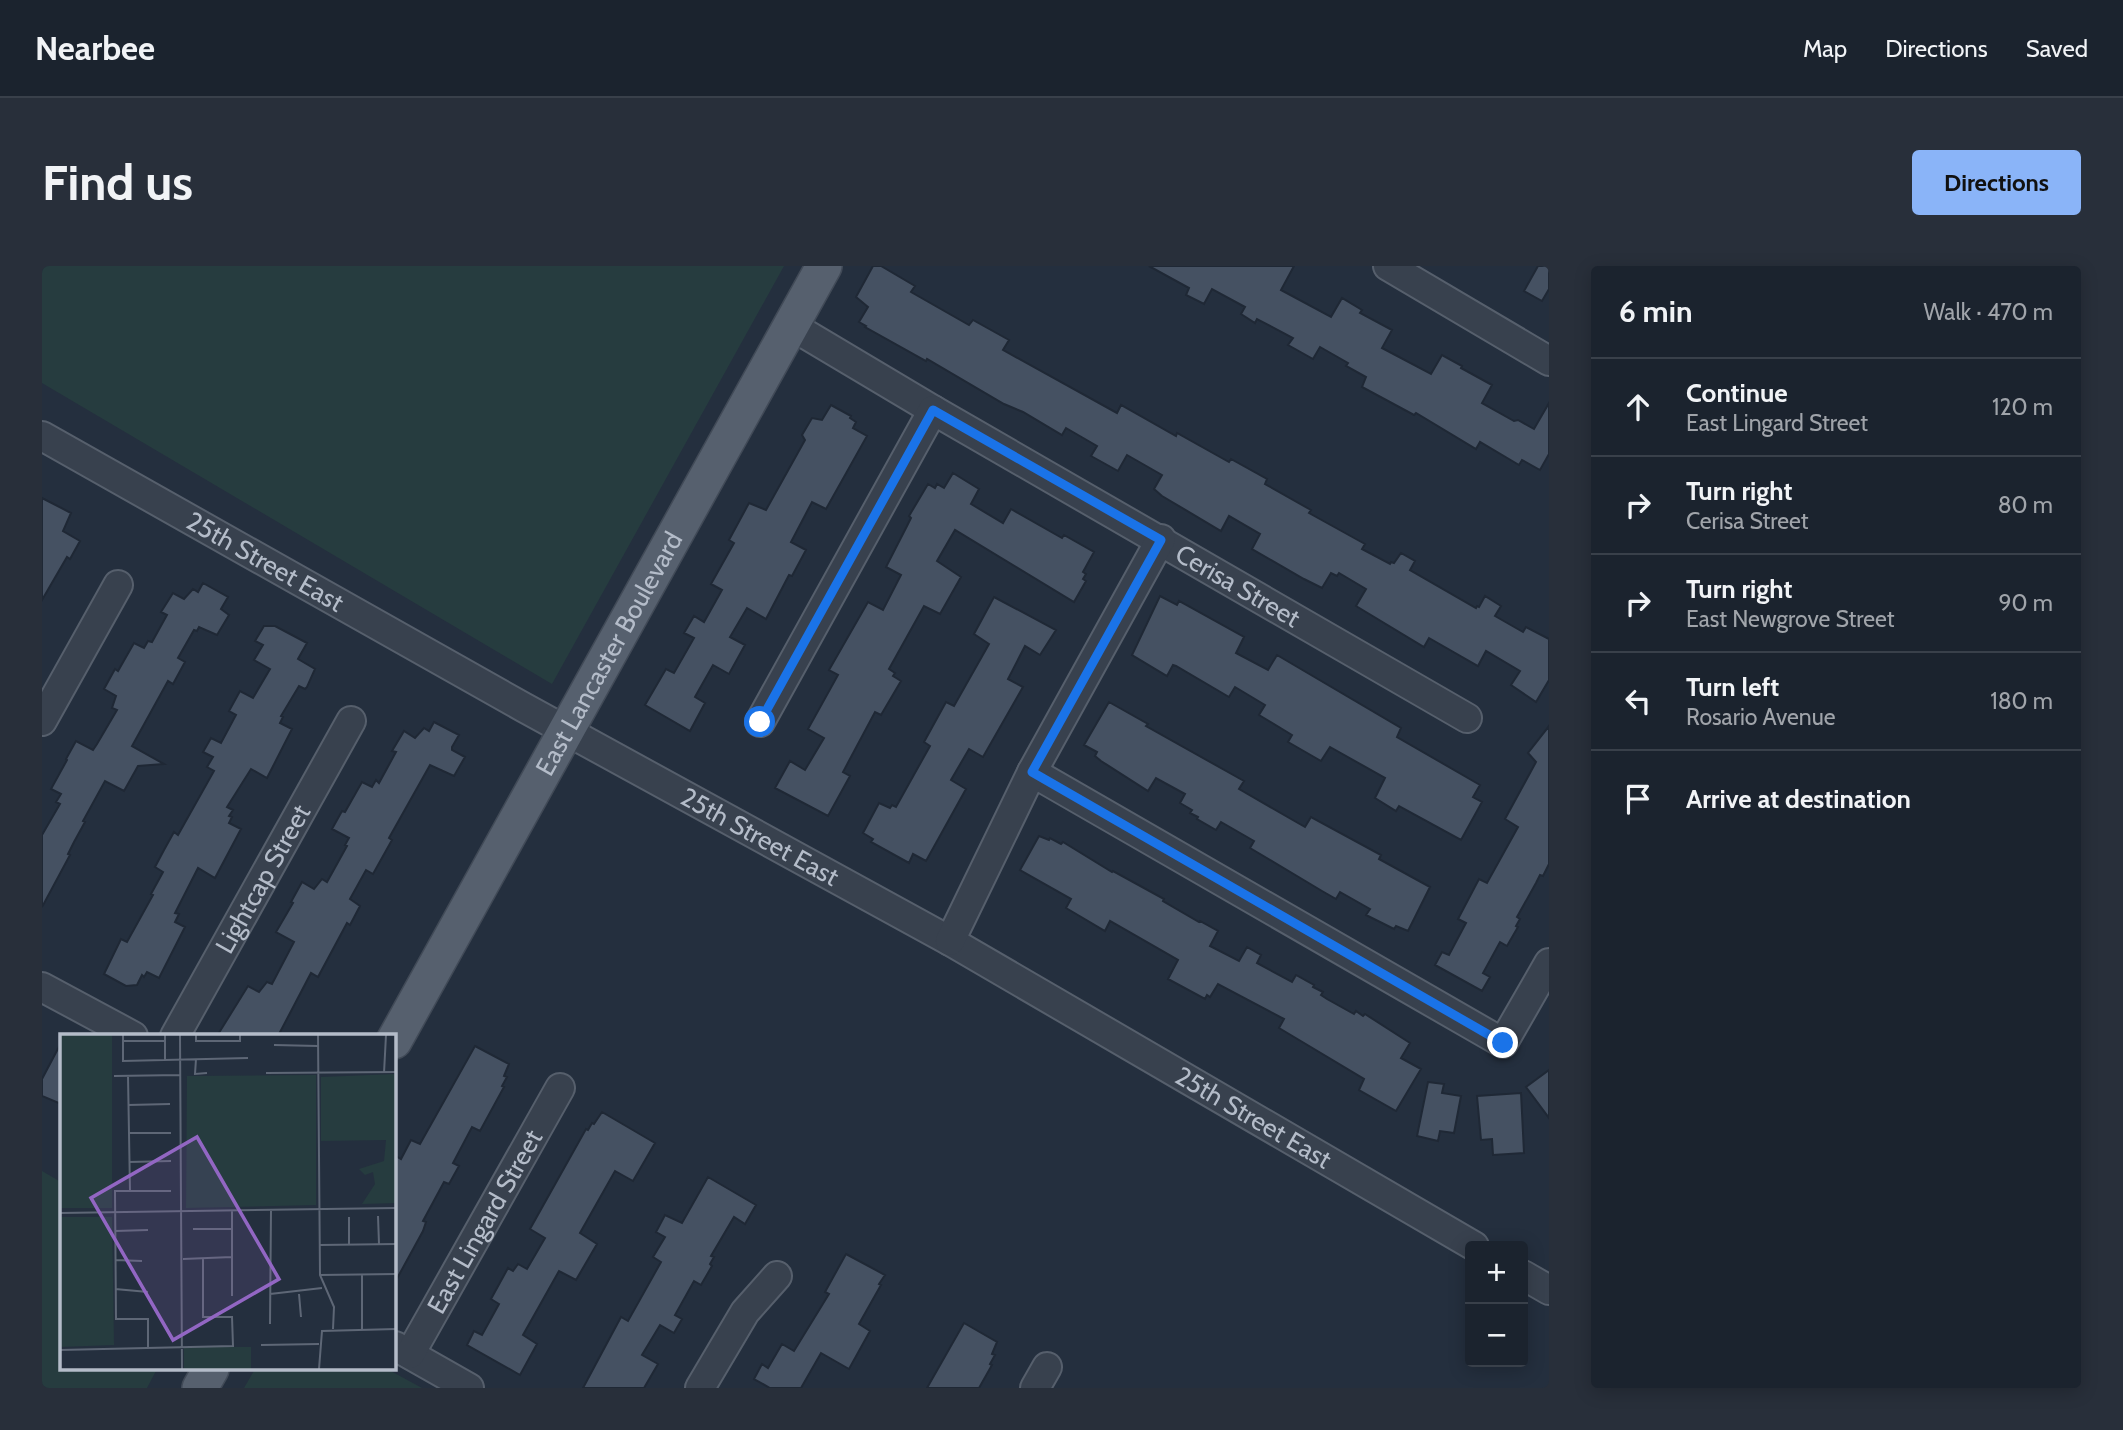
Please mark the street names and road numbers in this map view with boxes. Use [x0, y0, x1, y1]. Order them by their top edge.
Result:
street label: 25th Street East [181, 505, 350, 619]
street label: East Lancaster Boulevard [529, 526, 689, 781]
street label: Cerisa Street [1170, 537, 1306, 634]
street label: 25th Street East [675, 781, 845, 893]
street label: Lightcap Street [208, 799, 317, 959]
street label: 25th Street East [1169, 1060, 1337, 1176]
street label: East Lingard Street [420, 1124, 549, 1319]

